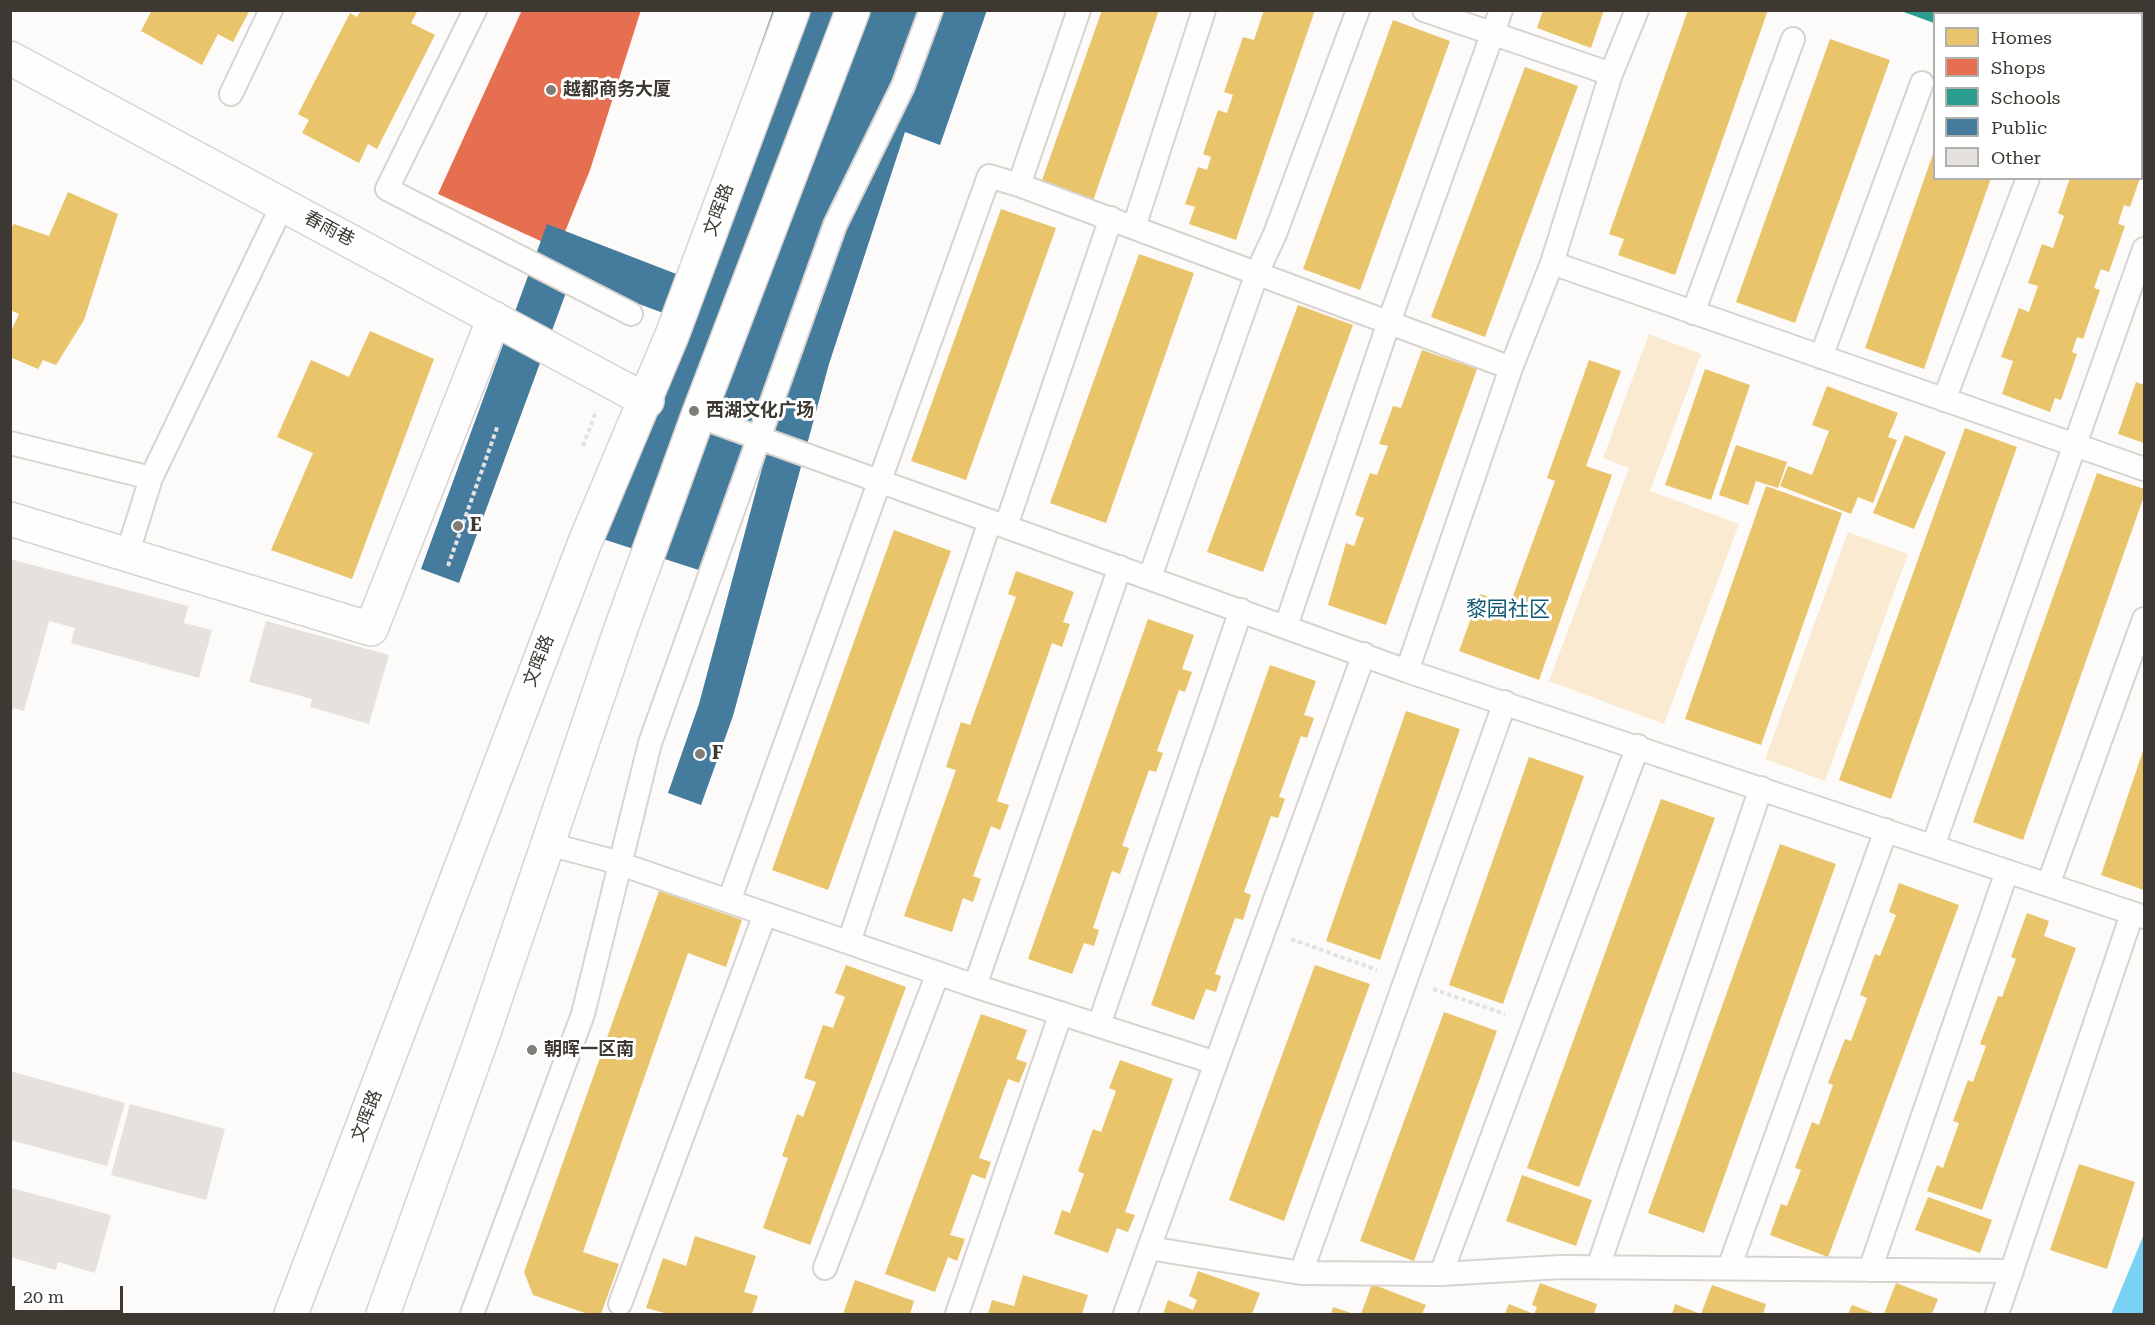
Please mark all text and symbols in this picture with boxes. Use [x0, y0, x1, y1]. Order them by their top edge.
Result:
legend [1933, 12, 2143, 180]
text: Homes [1991, 27, 2052, 48]
text: Shops [1991, 57, 2045, 78]
place label: 越都商务大厦 [563, 79, 671, 101]
marker: 越都商务大厦 [544, 83, 558, 97]
text: Schools [1991, 87, 2060, 108]
text: Public [1991, 117, 2047, 138]
text: Other [1991, 147, 2041, 168]
street label: 文晖路 [700, 181, 738, 239]
street label: 春雨巷 [300, 207, 358, 251]
place label: 西湖文化广场 [706, 400, 814, 422]
marker: 西湖文化广场 [687, 404, 701, 418]
place label: E [470, 515, 482, 537]
marker: E [451, 519, 465, 533]
district label: 黎园社区 [1466, 597, 1550, 623]
street label: 文晖路 [519, 632, 559, 690]
place label: F [712, 743, 723, 765]
marker: F [693, 747, 707, 761]
place label: 朝晖一区南 [544, 1039, 634, 1061]
marker: 朝晖一区南 [525, 1043, 539, 1057]
street label: 文晖路 [347, 1087, 387, 1145]
scale bar [15, 1274, 126, 1312]
text: 20 m [23, 1286, 64, 1307]

